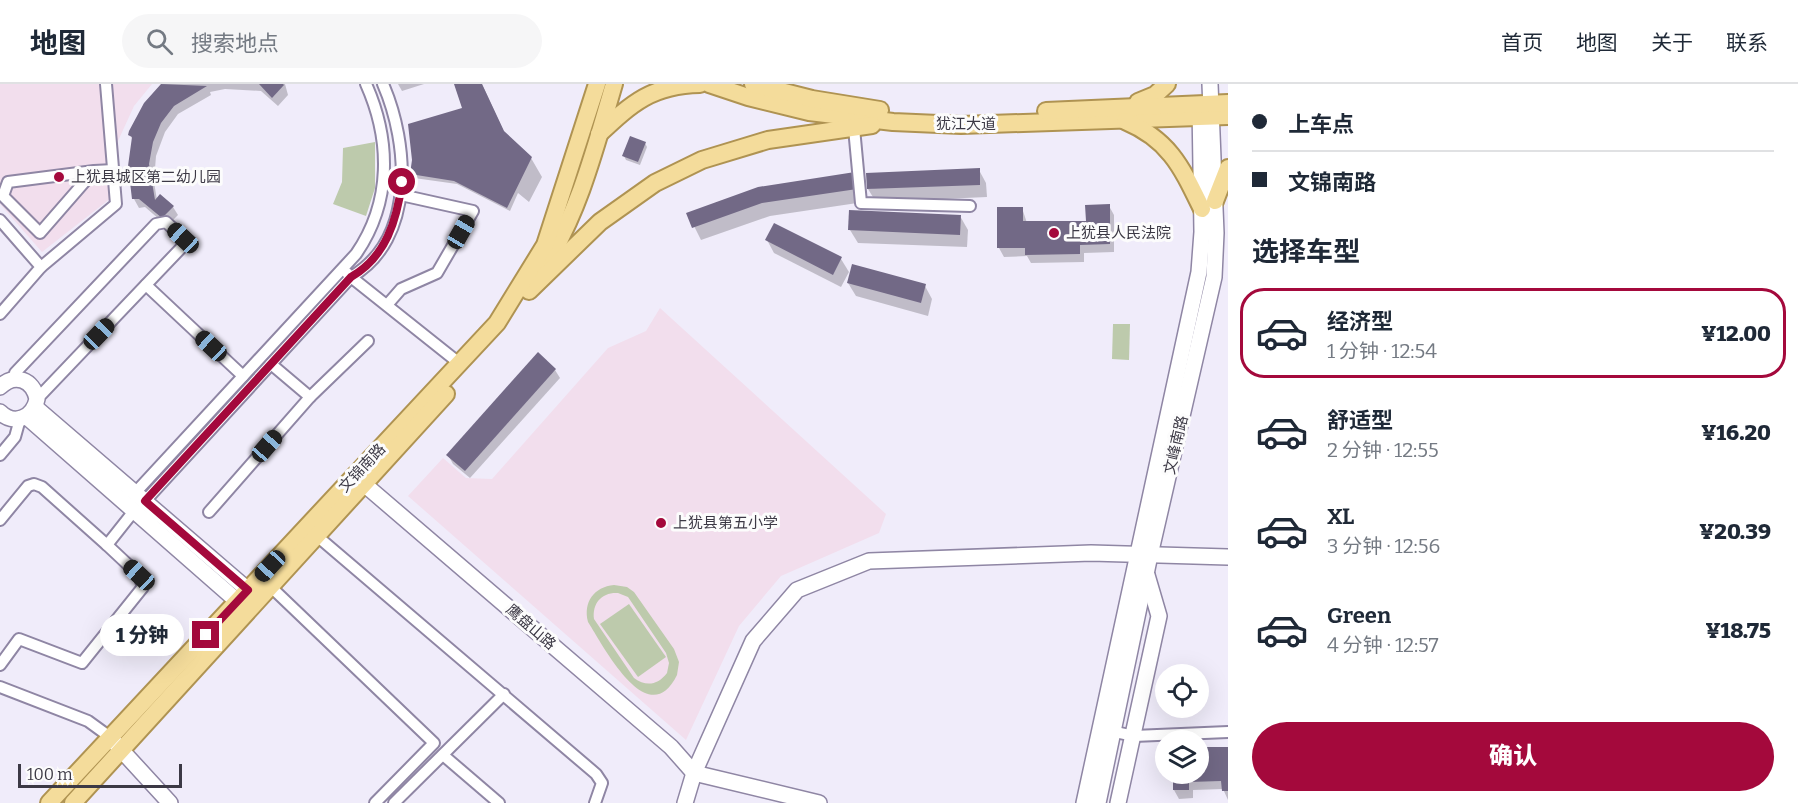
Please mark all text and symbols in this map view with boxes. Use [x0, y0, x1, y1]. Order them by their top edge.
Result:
search box [122, 14, 542, 68]
icon: search [143, 25, 176, 58]
text: 地图 [30, 27, 86, 60]
text: 搜索地点 [191, 30, 279, 57]
text: 首页 [1501, 30, 1543, 56]
text: 地图 [1576, 30, 1618, 56]
text: 关于 [1651, 30, 1693, 56]
text: 联系 [1726, 30, 1768, 56]
text: 上车点 [1288, 111, 1354, 138]
street label: 犹江大道 [936, 115, 996, 133]
place label: 上犹县城区第二幼儿园 [71, 168, 221, 186]
route start [388, 168, 415, 195]
text: 文锦南路 [1288, 169, 1376, 196]
marker: 上犹县城区第二幼儿园 [52, 170, 66, 184]
car [444, 212, 478, 252]
car [164, 219, 202, 257]
place label: 上犹县人民法院 [1066, 224, 1171, 242]
marker: 上犹县人民法院 [1047, 226, 1061, 240]
text: 选择车型 [1252, 236, 1360, 268]
icon: car [1255, 306, 1309, 360]
text: 经济型 [1327, 308, 1393, 335]
car [80, 315, 118, 353]
text: ¥12.00 [1701, 320, 1771, 347]
car [192, 327, 230, 365]
text: 1 分钟 · 12:54 [1327, 339, 1437, 363]
icon: car [1255, 405, 1309, 459]
text: 舒适型 [1327, 407, 1393, 434]
street label: 文峰南路 [1160, 414, 1192, 476]
text: ¥16.20 [1701, 419, 1771, 446]
car [248, 427, 286, 465]
text: 2 分钟 · 12:55 [1327, 438, 1439, 462]
street label: 文锦南路 [335, 440, 389, 496]
text: XL [1327, 503, 1354, 530]
icon: car [1255, 504, 1309, 558]
place label: 上犹县第五小学 [673, 514, 778, 532]
marker: 上犹县第五小学 [654, 516, 668, 530]
text: ¥20.39 [1699, 518, 1771, 545]
text: 3 分钟 · 12:56 [1327, 534, 1440, 558]
car [251, 547, 289, 585]
car [120, 556, 158, 594]
street label: 鹰盘山路 [502, 601, 560, 653]
text: Green [1327, 602, 1391, 629]
icon: car [1255, 603, 1309, 657]
callout: 1 分钟 [101, 614, 185, 656]
text: ¥18.75 [1706, 617, 1771, 644]
route end [192, 621, 219, 648]
text: 1 分钟 [116, 623, 168, 647]
text: 4 分钟 · 12:57 [1327, 633, 1438, 657]
map controls [1155, 664, 1209, 784]
button: locate [1155, 664, 1209, 718]
button: 确认 [1252, 722, 1774, 791]
button: layers [1155, 730, 1209, 784]
scale bar [18, 761, 182, 788]
text: 100 m [27, 765, 72, 784]

